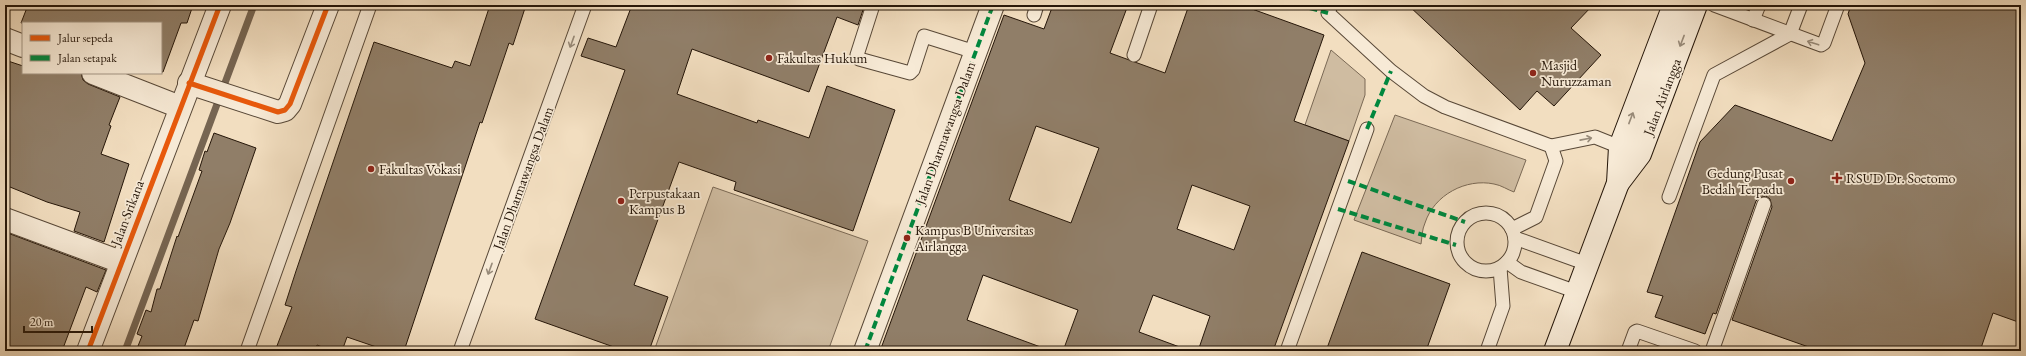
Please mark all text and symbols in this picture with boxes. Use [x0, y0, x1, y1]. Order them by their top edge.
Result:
legend [22, 22, 162, 74]
text: Jalur sepeda [57, 30, 113, 46]
one-way arrow [568, 35, 576, 47]
one-way arrow [1678, 35, 1686, 47]
one-way arrow [1807, 38, 1819, 46]
place label: Fakultas Hukum [777, 49, 868, 67]
text: Jalan setapak [57, 50, 117, 66]
marker: Fakultas Hukum [764, 53, 774, 63]
street label: Jalan Airlangga [1639, 55, 1685, 139]
place label: Masjid Nuruzzaman [1541, 56, 1612, 90]
street label: Jalan Dharmawangsa Dalam [910, 59, 979, 208]
marker: Masjid Nuruzzaman [1528, 68, 1538, 78]
street label: Jalan Dharmawangsa Dalam [488, 104, 557, 253]
one-way arrow [1628, 113, 1636, 125]
one-way arrow [1579, 135, 1592, 143]
place label: Fakultas Vokasi [379, 160, 461, 178]
marker: Fakultas Vokasi [366, 164, 376, 174]
place label: Gedung Pusat Bedah Terpadu [1702, 164, 1784, 198]
place label: RSUD Dr. Soetomo [1846, 169, 1956, 187]
marker: RSUD Dr. Soetomo [1831, 172, 1843, 184]
marker: Gedung Pusat Bedah Terpadu [1786, 176, 1796, 186]
street label: Jalan Srikana [106, 177, 148, 249]
place label: Perpustakaan Kampus B [629, 184, 701, 218]
marker: Perpustakaan Kampus B [616, 196, 626, 206]
place label: Kampus B Universitas Airlangga [914, 221, 1034, 255]
marker: Kampus B Universitas Airlangga [902, 233, 912, 243]
one-way arrow [485, 263, 493, 275]
scale bar [24, 308, 92, 334]
text: 20 m [30, 314, 54, 330]

